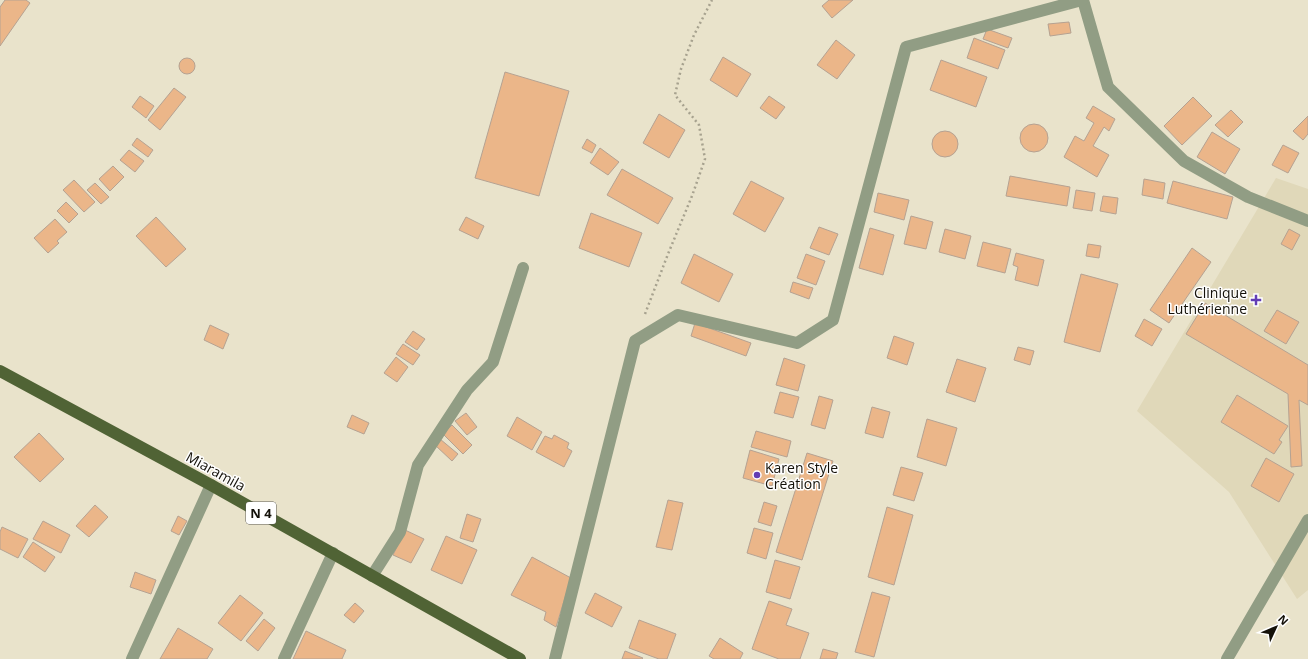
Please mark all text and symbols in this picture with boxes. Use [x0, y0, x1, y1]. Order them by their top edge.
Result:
place label: Clinique Luthérienne [1168, 283, 1247, 318]
marker: Clinique Luthérienne [1250, 294, 1262, 306]
street label: Miaramila [183, 447, 249, 495]
place label: Karen Style Création [765, 458, 838, 493]
marker: Karen Style Création [752, 470, 762, 480]
road number: N 4 [246, 502, 276, 524]
north arrow [1256, 607, 1296, 647]
text: N [1275, 611, 1292, 628]

